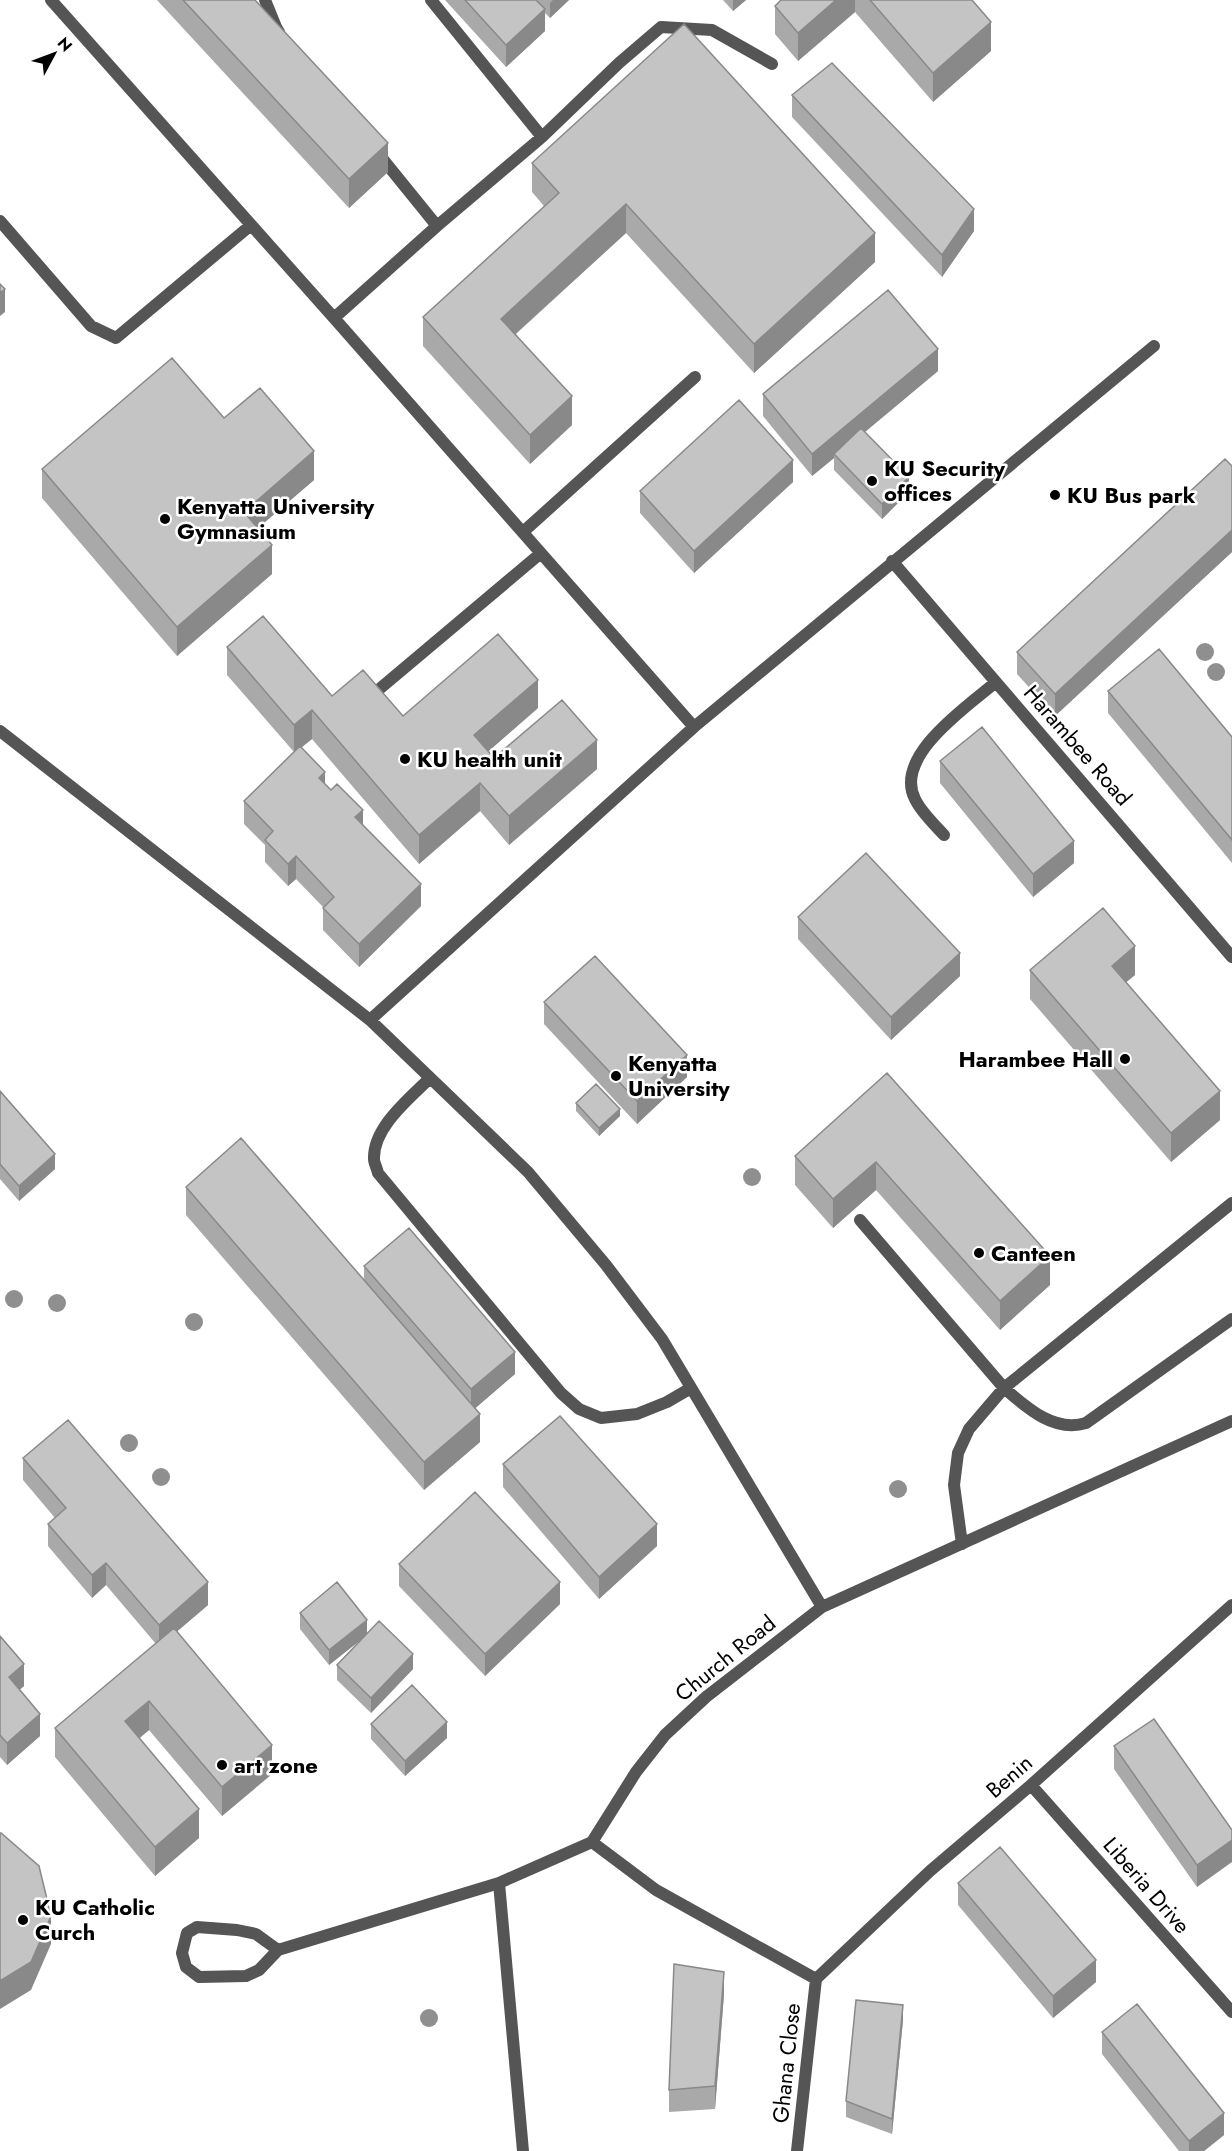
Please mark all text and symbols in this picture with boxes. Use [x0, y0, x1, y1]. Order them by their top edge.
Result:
north arrow [24, 24, 84, 84]
text: N [52, 32, 78, 57]
place label: KU Security offices [884, 452, 1005, 509]
marker: KU Security offices [865, 474, 879, 488]
place label: KU Bus park [1067, 479, 1196, 511]
marker: KU Bus park [1048, 488, 1062, 502]
place label: Kenyatta University Gymnasium [177, 490, 375, 547]
marker: Kenyatta University Gymnasium [158, 512, 172, 526]
street label: Harambee Road [1016, 678, 1140, 812]
place label: KU health unit [417, 743, 562, 775]
marker: KU health unit [398, 752, 412, 766]
place label: Harambee Hall [958, 1043, 1113, 1075]
place label: Kenyatta University [628, 1047, 730, 1104]
marker: Harambee Hall [1118, 1052, 1132, 1066]
marker: Kenyatta University [609, 1069, 623, 1083]
place label: Canteen [991, 1237, 1076, 1269]
marker: Canteen [972, 1246, 986, 1260]
street label: Church Road [668, 1607, 782, 1709]
street label: Benin [979, 1747, 1039, 1805]
place label: art zone [234, 1749, 318, 1781]
marker: art zone [215, 1758, 229, 1772]
street label: Liberia Drive [1096, 1830, 1198, 1940]
place label: KU Catholic Curch [35, 1891, 155, 1948]
marker: KU Catholic Curch [16, 1913, 30, 1927]
street label: Ghana Close [764, 2002, 808, 2124]

